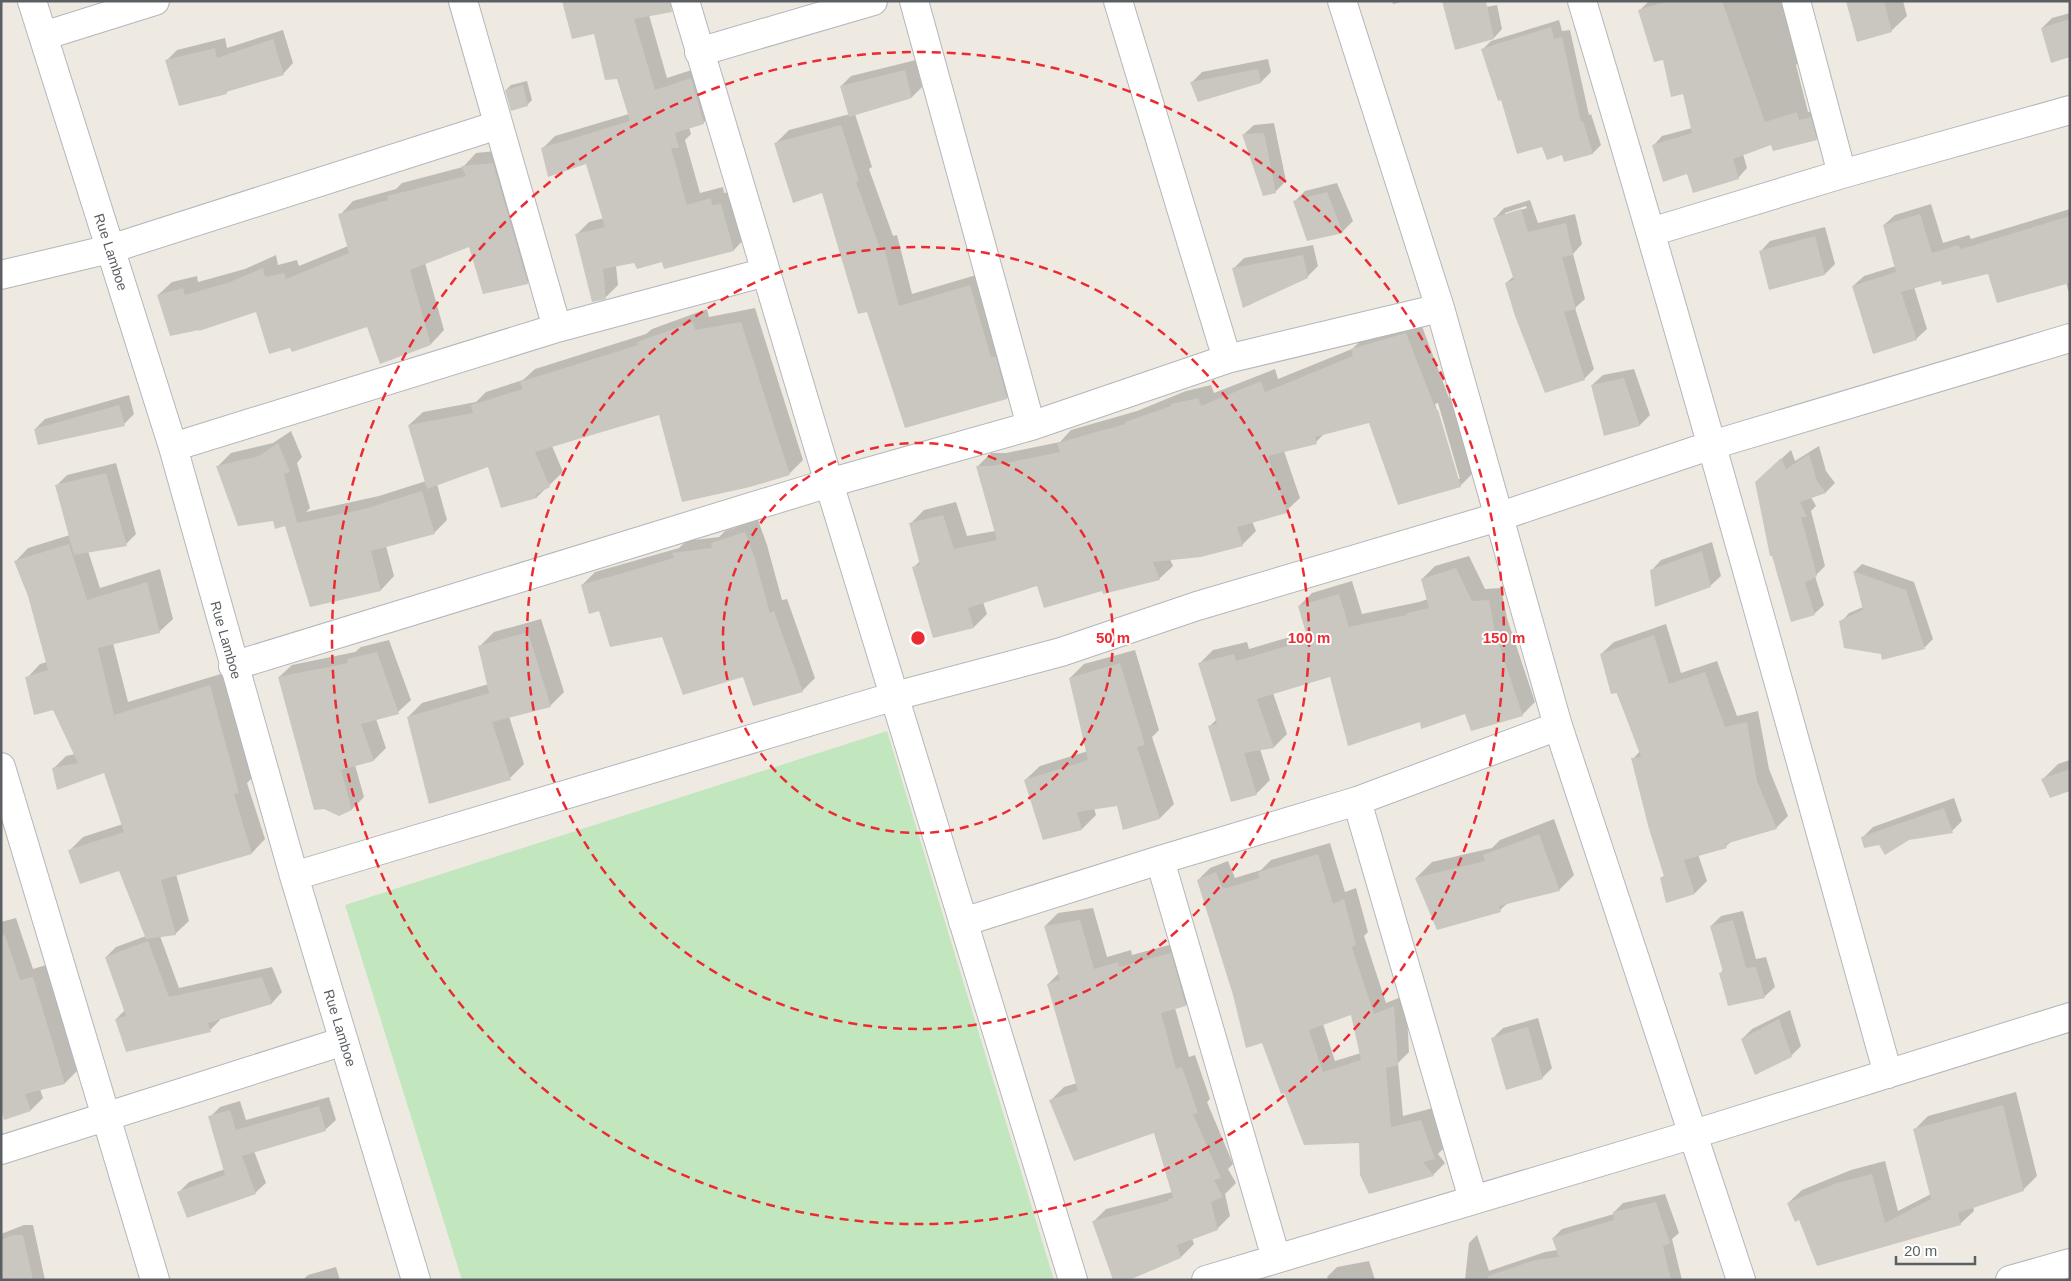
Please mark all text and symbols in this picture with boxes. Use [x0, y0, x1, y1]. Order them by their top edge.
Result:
street label: Rue Lamboe [91, 211, 131, 293]
street label: Rue Lamboe [207, 599, 245, 681]
centre of rings [909, 629, 927, 647]
text: 50 m [1096, 629, 1130, 646]
text: 100 m [1288, 629, 1330, 646]
text: 150 m [1483, 629, 1525, 646]
street label: Rue Lamboe [321, 987, 359, 1069]
scale bar [1896, 1234, 1975, 1266]
text: 20 m [1904, 1242, 1937, 1259]

